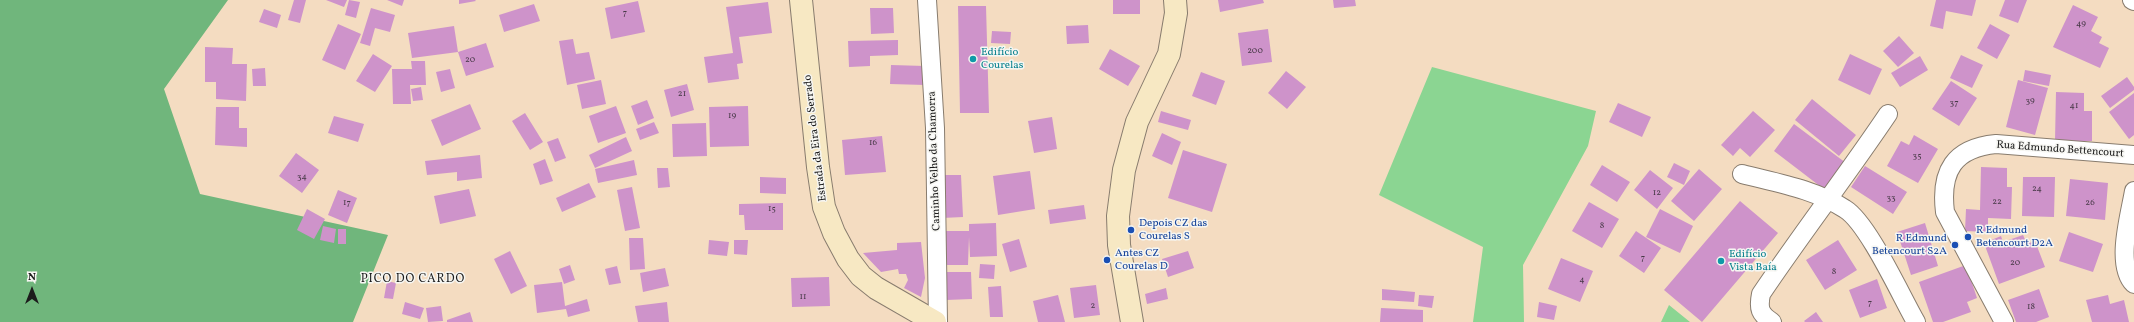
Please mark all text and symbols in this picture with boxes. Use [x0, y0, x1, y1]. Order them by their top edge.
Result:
house number: 7 [623, 8, 627, 18]
house number: 49 [2076, 19, 2086, 29]
place label: Edifício Courelas [981, 46, 1024, 72]
house number: 200 [1247, 46, 1263, 56]
marker: Edifício Courelas [968, 54, 978, 64]
house number: 20 [465, 55, 475, 65]
street label: Estrada da Eira do Serrado [802, 74, 830, 202]
house number: 21 [678, 89, 686, 99]
street label: Caminho Velho da Chamorra [926, 91, 944, 231]
house number: 39 [2025, 96, 2035, 106]
house number: 37 [1950, 98, 1958, 108]
house number: 41 [2070, 101, 2078, 111]
house number: 19 [728, 111, 736, 121]
house number: 16 [869, 138, 877, 148]
street label: Rua Edmundo Bettencourt [1996, 139, 2124, 161]
house number: 35 [1913, 151, 1921, 161]
house number: 34 [297, 172, 307, 182]
house number: 24 [2032, 184, 2042, 194]
house number: 12 [1653, 188, 1661, 198]
house number: 33 [1886, 193, 1896, 203]
house number: 22 [1992, 197, 2002, 207]
house number: 17 [343, 198, 351, 208]
house number: 26 [2085, 198, 2095, 208]
house number: 15 [768, 204, 776, 214]
place label: Depois CZ das Courelas S [1139, 217, 1207, 243]
house number: 8 [1600, 221, 1604, 231]
place label: R Edmund Betencourt D2A [1976, 224, 2053, 250]
marker: Depois CZ das Courelas S [1126, 225, 1136, 235]
place label: R Edmund Betencourt S2A [1872, 232, 1947, 258]
marker: R Edmund Betencourt D2A [1963, 232, 1973, 242]
marker: R Edmund Betencourt S2A [1950, 240, 1960, 250]
place label: Antes CZ Courelas D [1115, 247, 1168, 273]
place label: Edifício Vista Baía [1729, 248, 1777, 274]
house number: 7 [1641, 253, 1645, 263]
marker: Antes CZ Courelas D [1102, 255, 1112, 265]
marker: Edifício Vista Baía [1716, 256, 1726, 266]
house number: 20 [2010, 258, 2020, 268]
house number: 8 [1832, 267, 1836, 277]
north arrow [12, 270, 52, 310]
text: N [28, 270, 36, 285]
district label: PICO DO CARDO [361, 273, 465, 287]
house number: 4 [1579, 275, 1585, 285]
house number: 11 [800, 292, 806, 302]
house number: 7 [1868, 298, 1872, 308]
house number: 2 [1091, 301, 1095, 311]
house number: 18 [2027, 302, 2035, 312]

